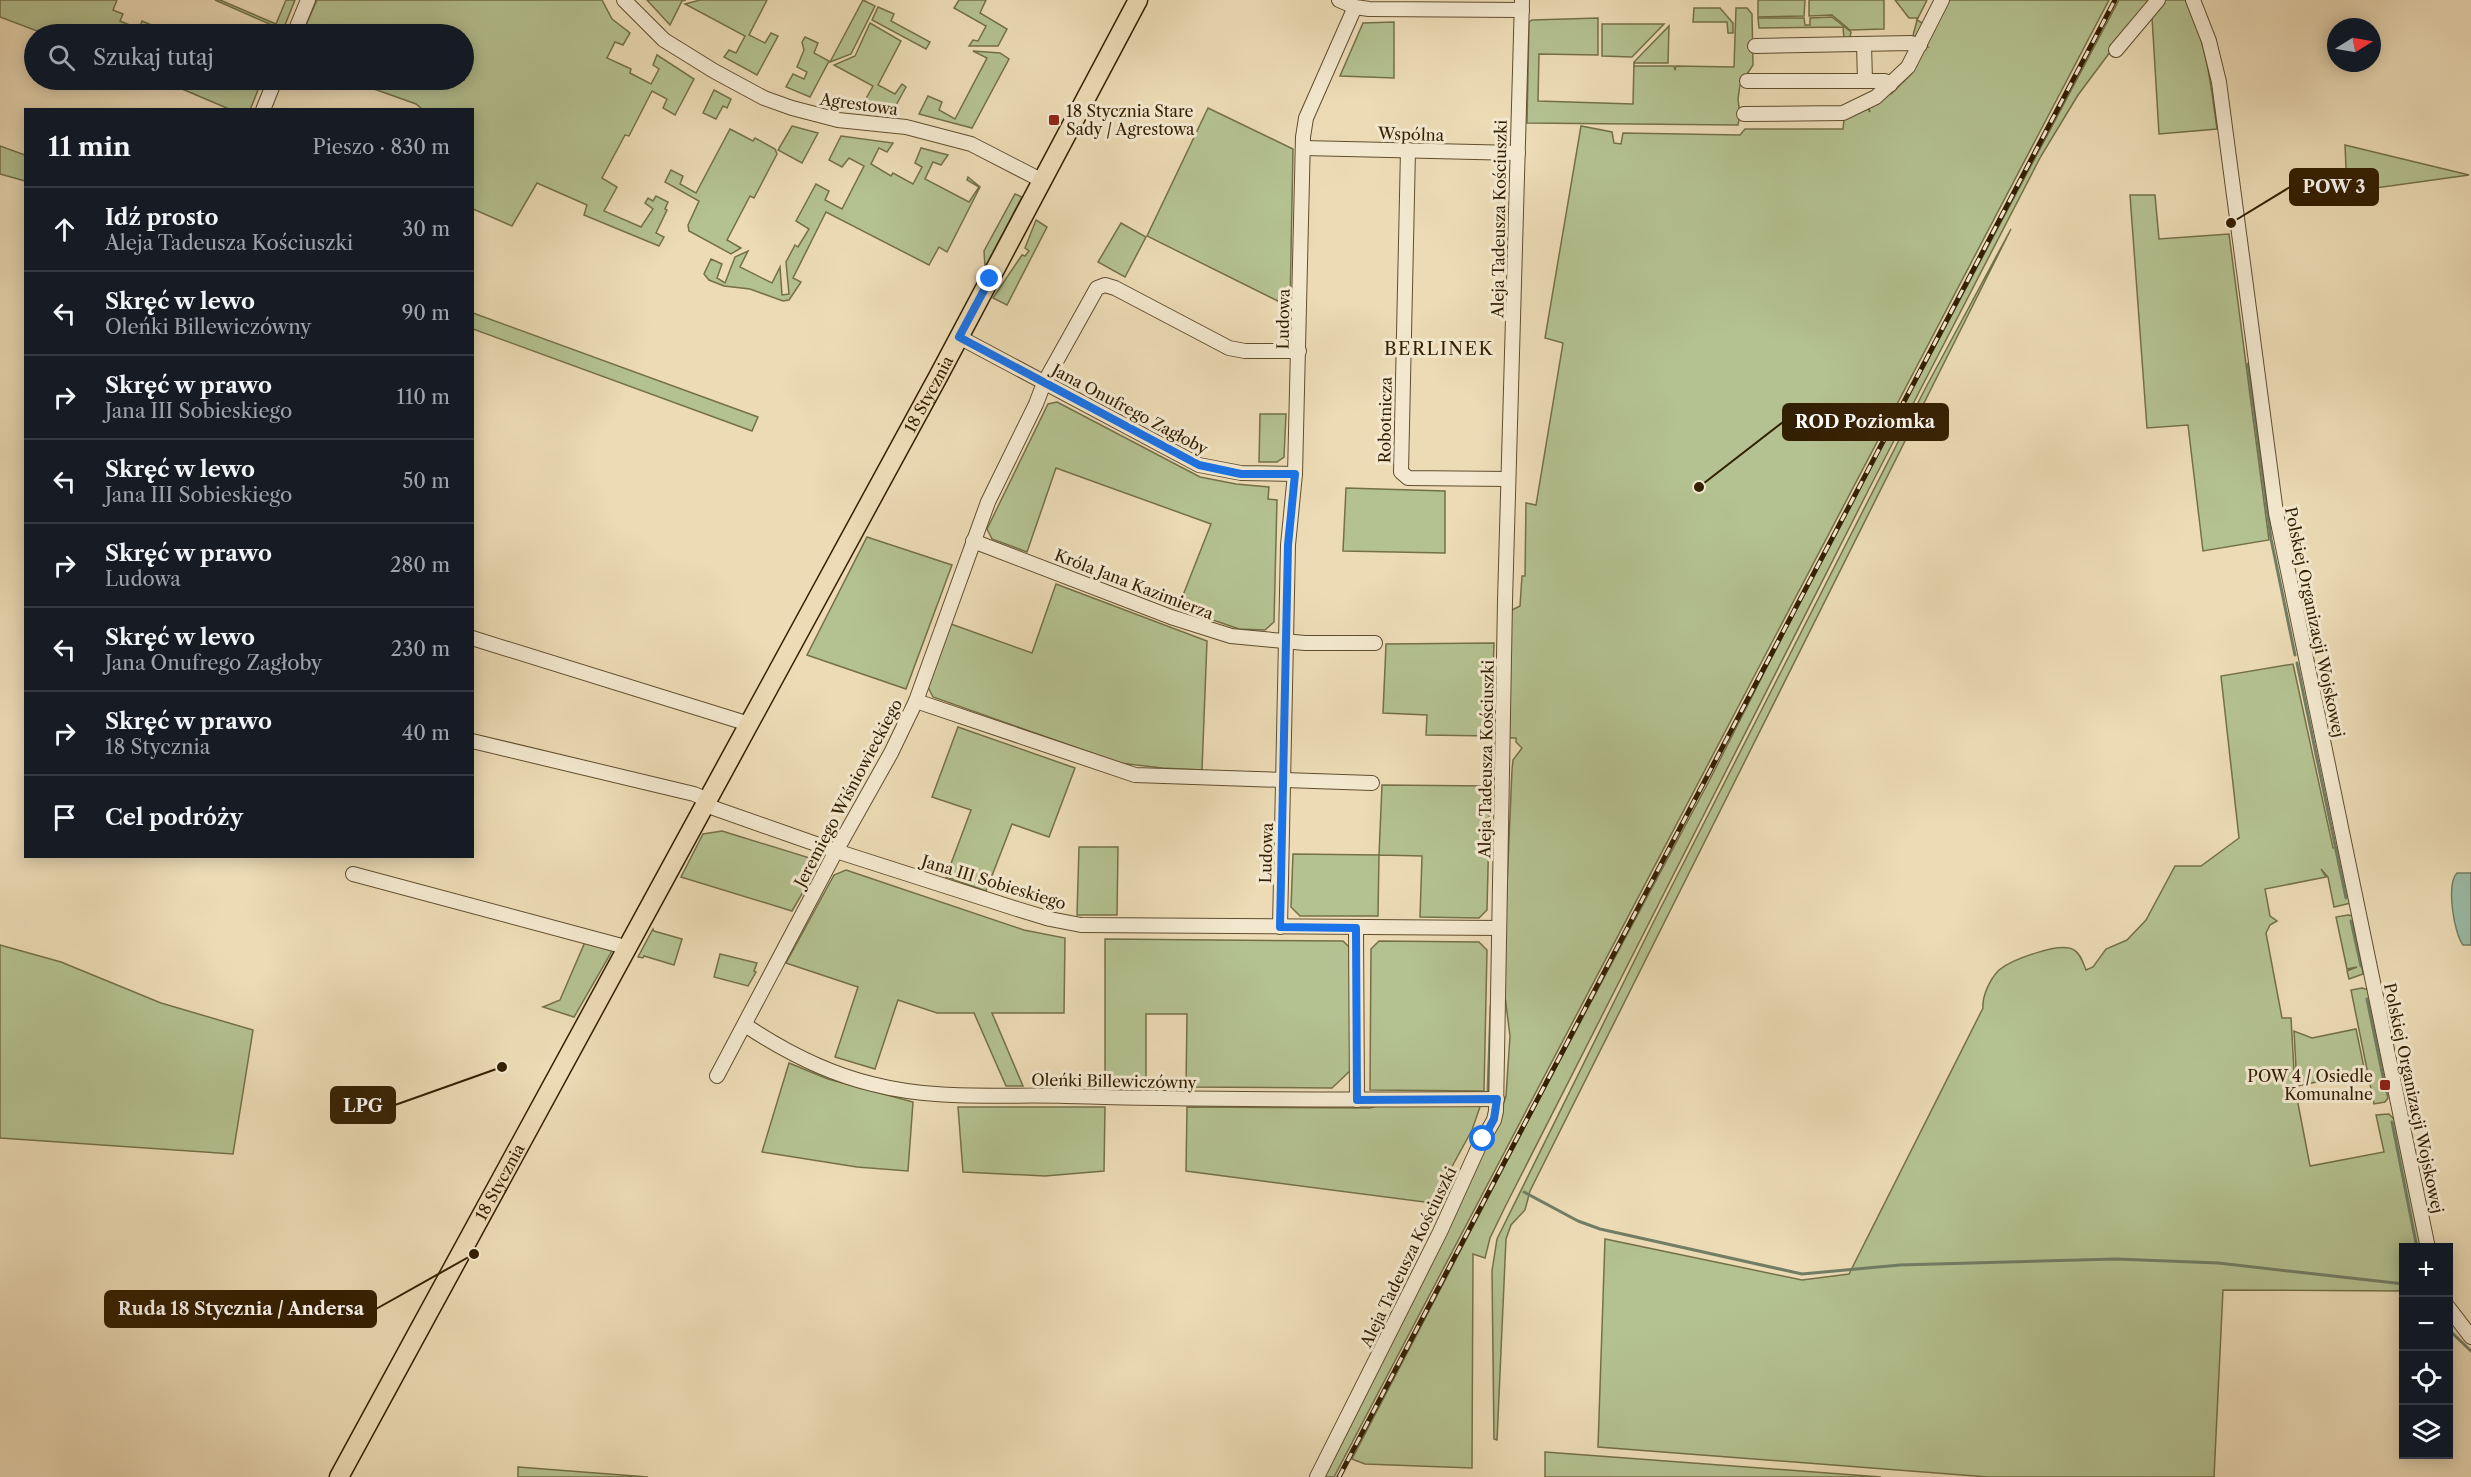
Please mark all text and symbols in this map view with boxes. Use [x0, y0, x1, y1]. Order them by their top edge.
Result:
north arrow [2327, 18, 2381, 72]
search box [24, 24, 474, 90]
icon: search [45, 41, 78, 74]
text: Szukaj tutaj [93, 44, 214, 71]
street label: Agrestowa [818, 88, 900, 119]
place label: 18 Stycznia Stare Sady / Agrestowa [1066, 101, 1195, 139]
marker: 18 Stycznia Stare Sady / Agrestowa [1047, 113, 1061, 127]
street label: Aleja Tadeusza Kościuszki [1487, 119, 1511, 319]
street label: Wspólna [1377, 123, 1445, 145]
text: 11 min [48, 131, 131, 163]
text: Pieszo · 830 m [312, 135, 450, 159]
callout: POW 3 [2290, 169, 2378, 205]
text: POW 3 [2303, 176, 2365, 198]
text: Idź prosto [105, 204, 219, 231]
icon: ahead [48, 213, 81, 246]
text: 30 m [402, 217, 450, 241]
text: Aleja Tadeusza Kościuszki [105, 231, 353, 255]
route end [976, 265, 1002, 291]
text: Skręć w lewo [105, 288, 255, 315]
street label: Ludowa [1272, 288, 1294, 350]
icon: left [48, 297, 81, 330]
text: 90 m [402, 301, 450, 325]
text: Oleńki Billewiczówny [105, 315, 311, 339]
district label: BERLINEK [1384, 338, 1494, 360]
street label: 18 Stycznia [900, 352, 958, 436]
street label: Jana Onufrego Zagłoby [1046, 358, 1212, 459]
text: Skręć w prawo [105, 372, 272, 399]
street label: Robotnicza [1374, 376, 1396, 463]
icon: right [48, 381, 81, 414]
text: 110 m [397, 385, 450, 409]
text: Jana III Sobieskiego [105, 399, 292, 423]
callout: ROD Poziomka [1783, 404, 1948, 440]
text: ROD Poziomka [1795, 411, 1936, 433]
text: Skręć w lewo [105, 456, 255, 483]
icon: left [48, 465, 81, 498]
text: 50 m [403, 469, 450, 493]
text: Jana III Sobieskiego [105, 483, 292, 507]
street label: Polskiej Organizacji Wojskowej [2281, 505, 2349, 739]
text: Skręć w prawo [105, 540, 272, 567]
street label: Króla Jana Kazimierza [1052, 544, 1217, 624]
icon: right [48, 549, 81, 582]
text: 280 m [390, 553, 450, 577]
text: Ludowa [105, 567, 181, 591]
text: Skręć w lewo [105, 624, 255, 651]
icon: left [48, 633, 81, 666]
text: 230 m [391, 637, 450, 661]
text: Jana Onufrego Zagłoby [105, 651, 322, 675]
street label: Aleja Tadeusza Kościuszki [1474, 659, 1498, 859]
street label: Jeremiego Wiśniowieckiego [788, 695, 906, 893]
text: Skręć w prawo [105, 708, 272, 735]
icon: right [48, 717, 81, 750]
text: 40 m [402, 721, 450, 745]
text: 18 Stycznia [105, 735, 210, 759]
icon: arrive [48, 801, 81, 834]
text: Cel podróży [105, 804, 243, 831]
street label: Ludowa [1255, 822, 1277, 884]
street label: Jana III Sobieskiego [917, 850, 1069, 914]
street label: Polskiej Organizacji Wojskowej [2380, 981, 2448, 1215]
place label: POW 4 / Osiedle Komunalne [2247, 1066, 2373, 1104]
street label: Oleńki Billewiczówny [1031, 1070, 1198, 1092]
marker: POW 4 / Osiedle Komunalne [2378, 1078, 2392, 1092]
callout: LPG [331, 1087, 395, 1123]
text: LPG [343, 1095, 383, 1117]
route start [1469, 1125, 1495, 1151]
street label: 18 Stycznia [471, 1140, 529, 1224]
street label: Aleja Tadeusza Kościuszki [1355, 1163, 1461, 1352]
map controls [2399, 1243, 2453, 1459]
button: + [2399, 1243, 2453, 1297]
callout: Ruda 18 Stycznia / Andersa [105, 1291, 376, 1327]
button: − [2399, 1297, 2453, 1351]
text: Ruda 18 Stycznia / Andersa [118, 1298, 365, 1320]
button: locate [2399, 1351, 2453, 1405]
button: layers [2399, 1405, 2453, 1459]

